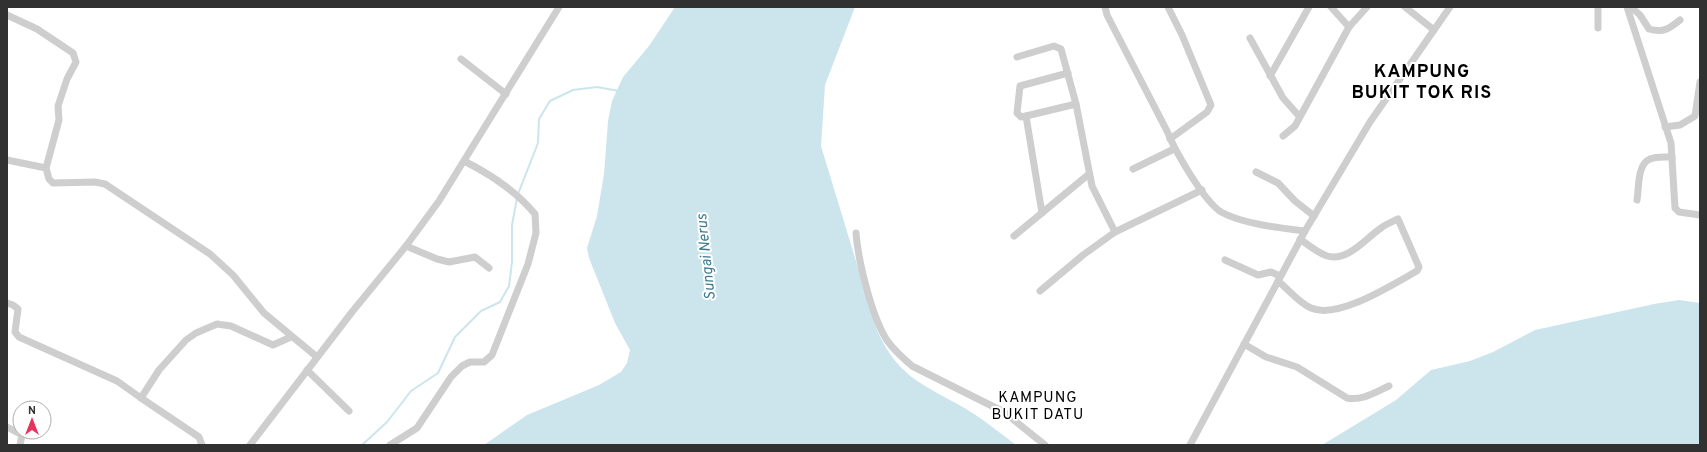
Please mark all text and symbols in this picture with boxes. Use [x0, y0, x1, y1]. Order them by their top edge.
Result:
district label: KAMPUNG BUKIT TOK RIS [1352, 61, 1492, 105]
water label: Sungai Nerus [693, 213, 721, 301]
district label: KAMPUNG BUKIT DATU [992, 389, 1084, 425]
north arrow [12, 400, 52, 440]
text: N [28, 404, 36, 418]

